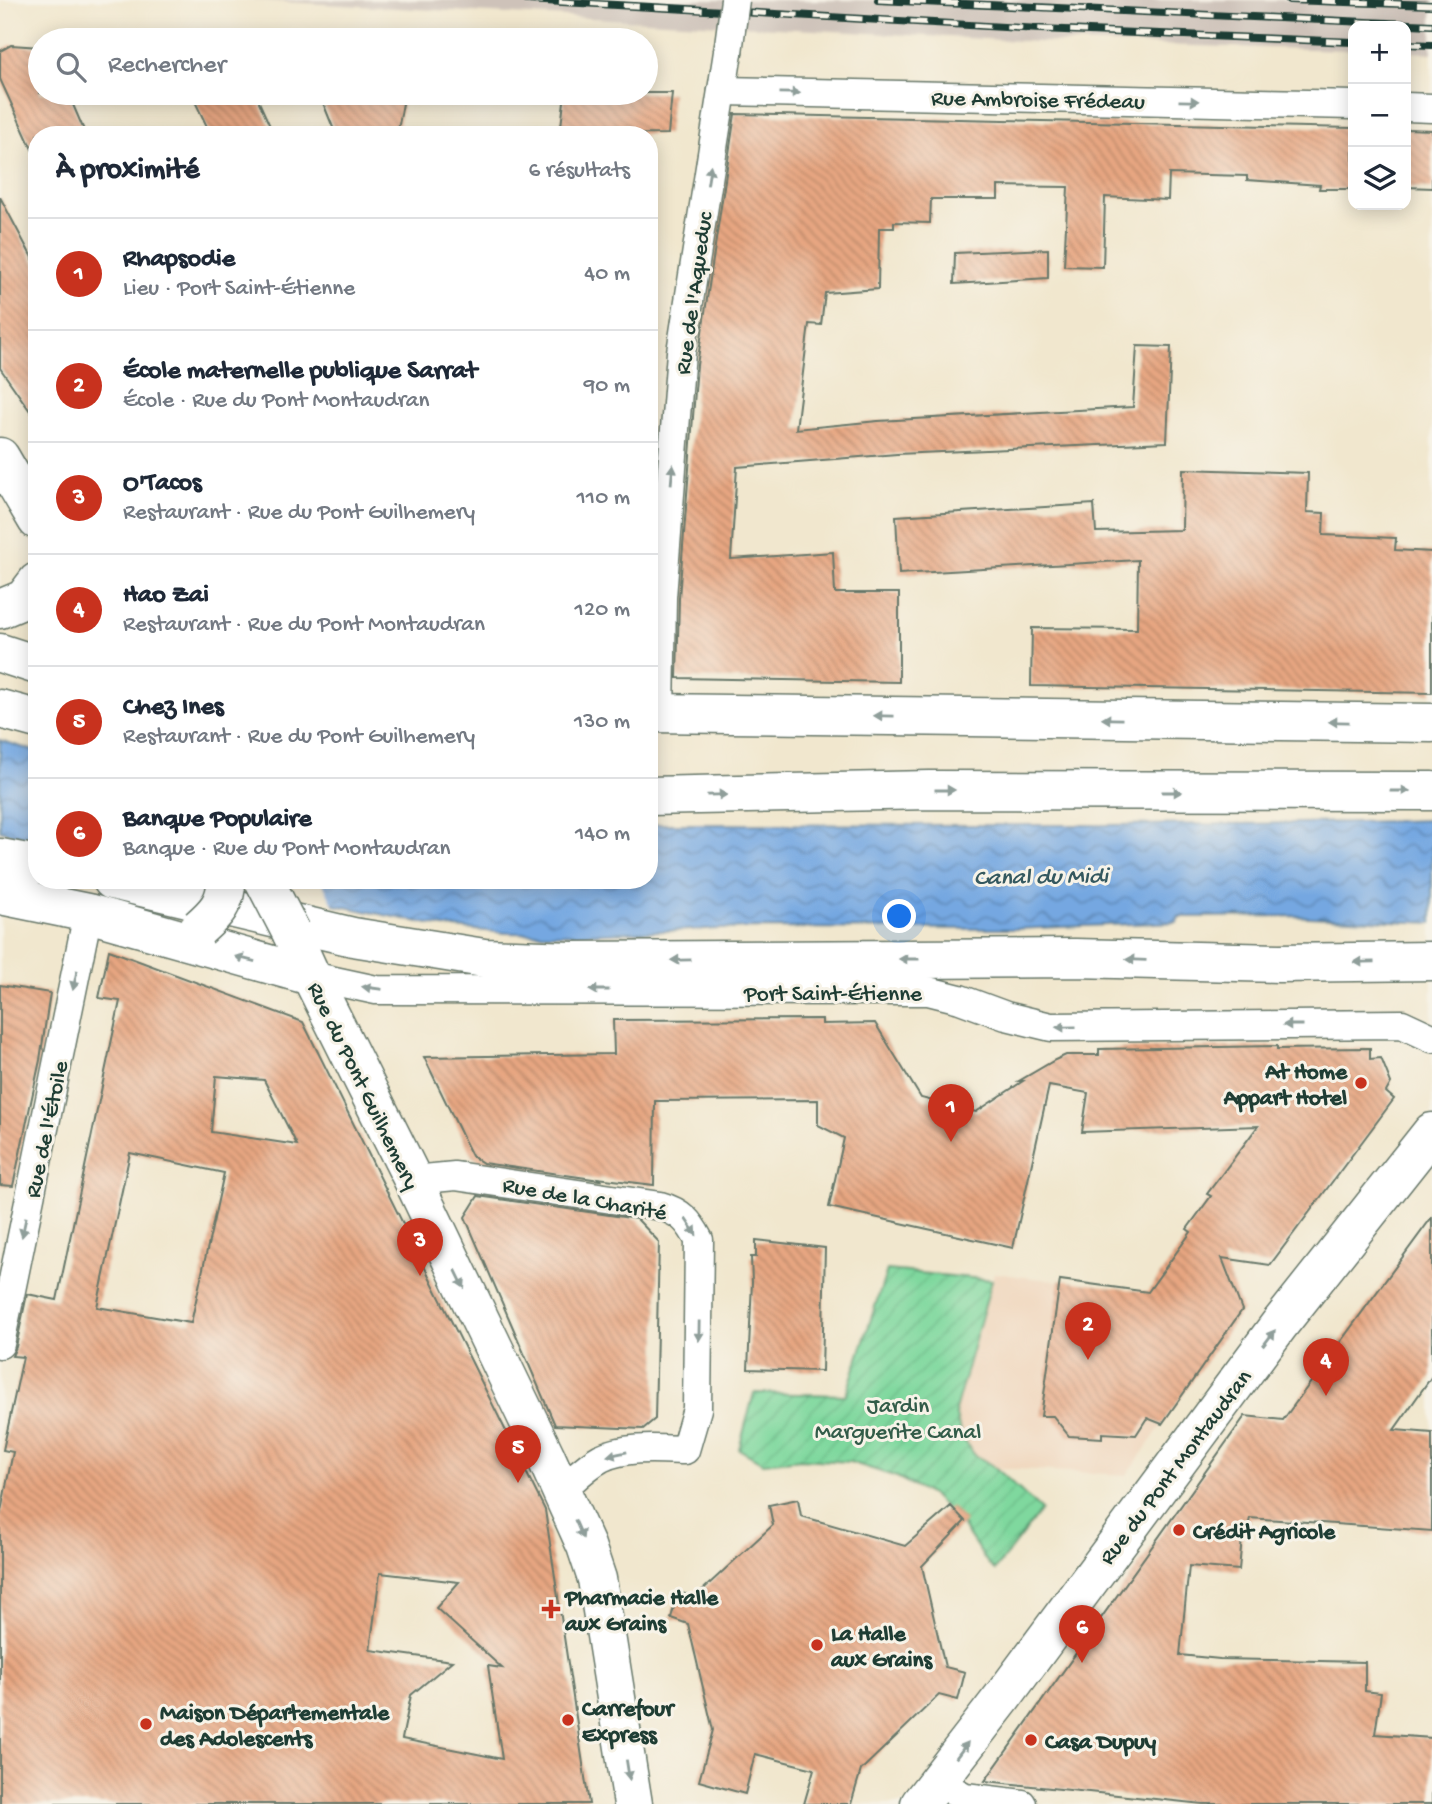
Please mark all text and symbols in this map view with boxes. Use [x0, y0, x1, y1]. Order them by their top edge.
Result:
map controls [1348, 21, 1411, 210]
button: + [1348, 21, 1411, 84]
search box [28, 28, 658, 105]
icon: search [52, 48, 90, 86]
text: Rechercher [108, 51, 226, 82]
button: − [1348, 84, 1411, 147]
street label: Rue Ambroise Frédeau [931, 86, 1145, 117]
one-way arrow [779, 87, 801, 99]
one-way arrow [1178, 95, 1200, 107]
button: layers [1348, 147, 1411, 210]
text: À proximité [56, 154, 200, 189]
text: 6 résultats [529, 158, 630, 185]
one-way arrow [704, 164, 715, 186]
street label: Rue de l'Aqueduc [671, 209, 720, 377]
text: Rhapsodie [123, 245, 235, 276]
text: 1 [74, 261, 84, 288]
text: 40 m [584, 261, 630, 288]
text: Lieu · Port Saint-Étienne [123, 276, 355, 303]
text: École maternelle publique Sarrat [123, 357, 477, 388]
text: 2 [73, 373, 85, 400]
text: 90 m [584, 373, 630, 400]
text: École · Rue du Pont Montaudran [123, 388, 430, 415]
one-way arrow [666, 463, 677, 485]
text: O'Tacos [123, 469, 202, 500]
text: 3 [73, 485, 85, 512]
text: 110 m [577, 485, 630, 512]
text: Restaurant · Rue du Pont Guilhemery [123, 500, 475, 527]
text: Hao Zai [123, 581, 209, 612]
text: 4 [74, 597, 84, 624]
text: 120 m [575, 597, 630, 624]
text: Restaurant · Rue du Pont Montaudran [123, 612, 485, 639]
text: Chez Ines [123, 693, 224, 724]
text: 5 [73, 709, 85, 736]
text: 130 m [574, 709, 630, 736]
one-way arrow [873, 710, 895, 722]
one-way arrow [1101, 713, 1123, 725]
one-way arrow [1328, 716, 1350, 728]
text: Restaurant · Rue du Pont Guilhemery [123, 724, 475, 751]
one-way arrow [934, 785, 956, 796]
one-way arrow [1162, 786, 1184, 798]
one-way arrow [1389, 786, 1411, 797]
one-way arrow [707, 789, 729, 801]
text: Banque Populaire [123, 805, 312, 836]
text: 6 [73, 821, 85, 848]
text: 140 m [575, 821, 630, 848]
text: Banque · Rue du Pont Montaudran [123, 836, 450, 863]
water label: Canal du Midi [974, 863, 1111, 894]
your location [882, 899, 916, 933]
one-way arrow [234, 953, 256, 964]
one-way arrow [898, 953, 920, 965]
one-way arrow [670, 954, 692, 966]
one-way arrow [1125, 955, 1147, 966]
one-way arrow [1353, 956, 1375, 967]
one-way arrow [70, 969, 81, 991]
street label: Rue du Pont Guilhemery [300, 978, 424, 1195]
one-way arrow [361, 982, 383, 993]
street label: Port Saint-Étienne [743, 982, 923, 1009]
one-way arrow [588, 984, 610, 996]
one-way arrow [1282, 1019, 1304, 1031]
one-way arrow [1055, 1021, 1077, 1032]
street label: Rue de l'Étoile [21, 1058, 76, 1201]
place label: At Home Appart Hotel [1223, 1060, 1348, 1113]
marker: At Home Appart Hotel [1353, 1075, 1369, 1091]
pin: 1 [928, 1084, 974, 1142]
street label: Rue de la Charité [500, 1173, 670, 1228]
one-way arrow [19, 1216, 30, 1238]
one-way arrow [684, 1217, 697, 1237]
pin: 3 [397, 1218, 443, 1276]
one-way arrow [455, 1269, 466, 1289]
pin: 2 [1065, 1302, 1111, 1360]
one-way arrow [693, 1320, 705, 1342]
one-way arrow [1261, 1330, 1276, 1348]
pin: 4 [1303, 1338, 1349, 1396]
street label: Rue du Pont Montaudran [1095, 1365, 1259, 1571]
park label: Jardin Marguerite Canal [815, 1394, 981, 1447]
pin: 5 [495, 1425, 541, 1483]
one-way arrow [606, 1448, 628, 1459]
one-way arrow [573, 1519, 585, 1539]
place label: Crédit Agricole [1193, 1520, 1336, 1547]
marker: Crédit Agricole [1171, 1522, 1187, 1538]
place label: Pharmacie Halle aux Grains [563, 1586, 719, 1639]
marker: Pharmacie Halle aux Grains [543, 1601, 559, 1617]
pin: 6 [1059, 1605, 1105, 1663]
place label: La Halle aux Grains [830, 1622, 933, 1675]
marker: La Halle aux Grains [809, 1637, 825, 1653]
place label: Carrefour Express [582, 1697, 676, 1750]
place label: Maison Départementale des Adolescents [160, 1701, 390, 1754]
marker: Carrefour Express [560, 1712, 576, 1728]
marker: Maison Départementale des Adolescents [138, 1716, 154, 1732]
place label: Casa Dupuy [1045, 1730, 1157, 1757]
marker: Casa Dupuy [1023, 1732, 1039, 1748]
one-way arrow [954, 1741, 968, 1759]
one-way arrow [623, 1759, 634, 1781]

